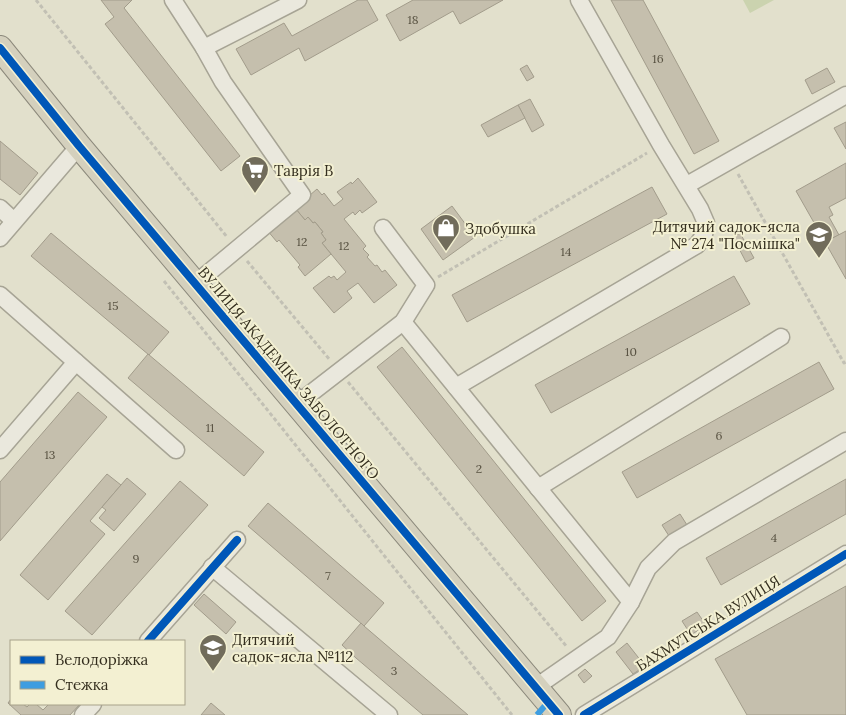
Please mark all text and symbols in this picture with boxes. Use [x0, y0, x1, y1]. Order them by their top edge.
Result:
house number: 18 [407, 12, 419, 27]
house number: 16 [652, 51, 664, 66]
supermarket icon: Таврія В [240, 155, 270, 194]
place label: Таврія В [274, 161, 333, 180]
shop icon: Здобушка [431, 213, 461, 252]
place label: Дитячий садок-ясла № 274 "Посмішка" [652, 217, 800, 253]
place label: Здобушка [465, 219, 536, 238]
school or university icon: Дитячий садок-ясла № 274 "Посмішка" [804, 220, 834, 259]
house number: 12 [297, 234, 307, 249]
house number: 12 [339, 238, 349, 253]
house number: 14 [561, 244, 572, 259]
street label: ВУЛИЦЯ АКАДЕМІКА ЗАБОЛОТНОГО [194, 263, 384, 483]
house number: 15 [108, 298, 118, 313]
house number: 10 [625, 344, 637, 359]
house number: 11 [206, 420, 214, 435]
house number: 6 [716, 428, 723, 443]
house number: 13 [44, 447, 56, 462]
house number: 2 [476, 461, 482, 476]
house number: 4 [771, 530, 778, 545]
house number: 9 [133, 551, 140, 566]
house number: 7 [325, 568, 331, 583]
street label: БАХМУТСЬКА ВУЛИЦЯ [632, 571, 784, 675]
place label: Дитячий садок-ясла №112 [232, 630, 353, 666]
school or university icon: Дитячий садок-ясла №112 [198, 633, 228, 672]
legend [10, 640, 185, 705]
text: Велодоріжка [55, 650, 149, 669]
house number: 3 [391, 663, 398, 678]
text: Стежка [55, 675, 109, 694]

